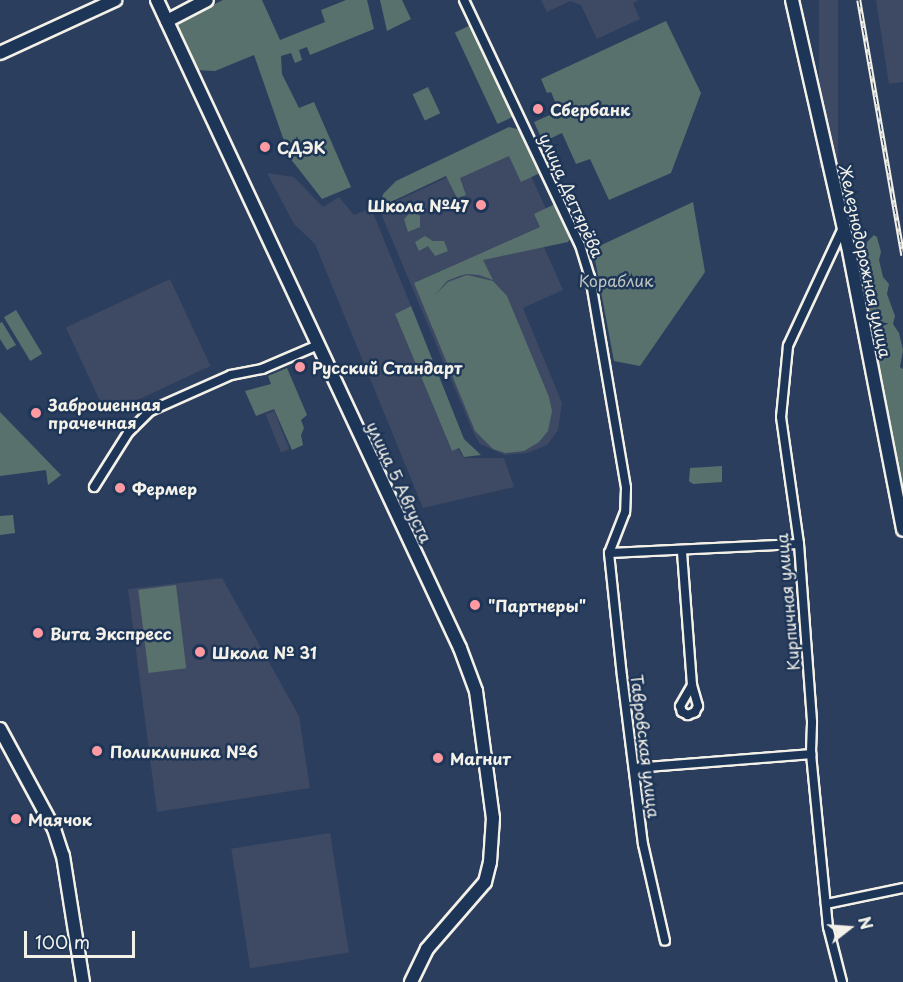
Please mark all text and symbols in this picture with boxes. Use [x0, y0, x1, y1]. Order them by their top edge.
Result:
place label: Сбербанк [550, 99, 630, 119]
marker: Сбербанк [531, 102, 545, 116]
street label: улица Дегтярёва [536, 130, 608, 260]
place label: СДЭК [277, 137, 325, 157]
marker: СДЭК [258, 140, 272, 154]
street label: Железнодорожная улица [836, 162, 896, 360]
place label: Школа №47 [367, 195, 469, 215]
marker: Школа №47 [474, 198, 488, 212]
park label: Кораблик [579, 270, 653, 290]
place label: Русский Стандарт [312, 357, 463, 377]
marker: Русский Стандарт [293, 360, 307, 374]
place label: Заброшенная прачечная [48, 394, 161, 432]
marker: Заброшенная прачечная [29, 406, 43, 420]
street label: улица 5 Августа [363, 418, 437, 546]
place label: Фермер [132, 478, 197, 498]
marker: Фермер [113, 481, 127, 495]
street label: Кирпичная улица [771, 532, 803, 672]
place label: "Партнеры" [488, 595, 586, 615]
marker: "Партнеры" [466, 596, 484, 614]
place label: Вита Экспресс [50, 623, 171, 643]
marker: Вита Экспресс [31, 626, 45, 640]
place label: Школа № 31 [212, 642, 317, 662]
marker: Школа № 31 [193, 645, 207, 659]
street label: Тавровская улица [628, 673, 664, 819]
place label: Поликлиника №6 [110, 741, 258, 761]
marker: Поликлиника №6 [88, 742, 106, 760]
place label: Магнит [450, 748, 511, 768]
marker: Магнит [431, 751, 445, 765]
place label: Маячок [28, 809, 92, 829]
marker: Маячок [9, 812, 23, 826]
north arrow [819, 898, 879, 958]
text: N [853, 913, 880, 932]
scale bar [27, 919, 138, 957]
text: 100 m [35, 928, 90, 955]

